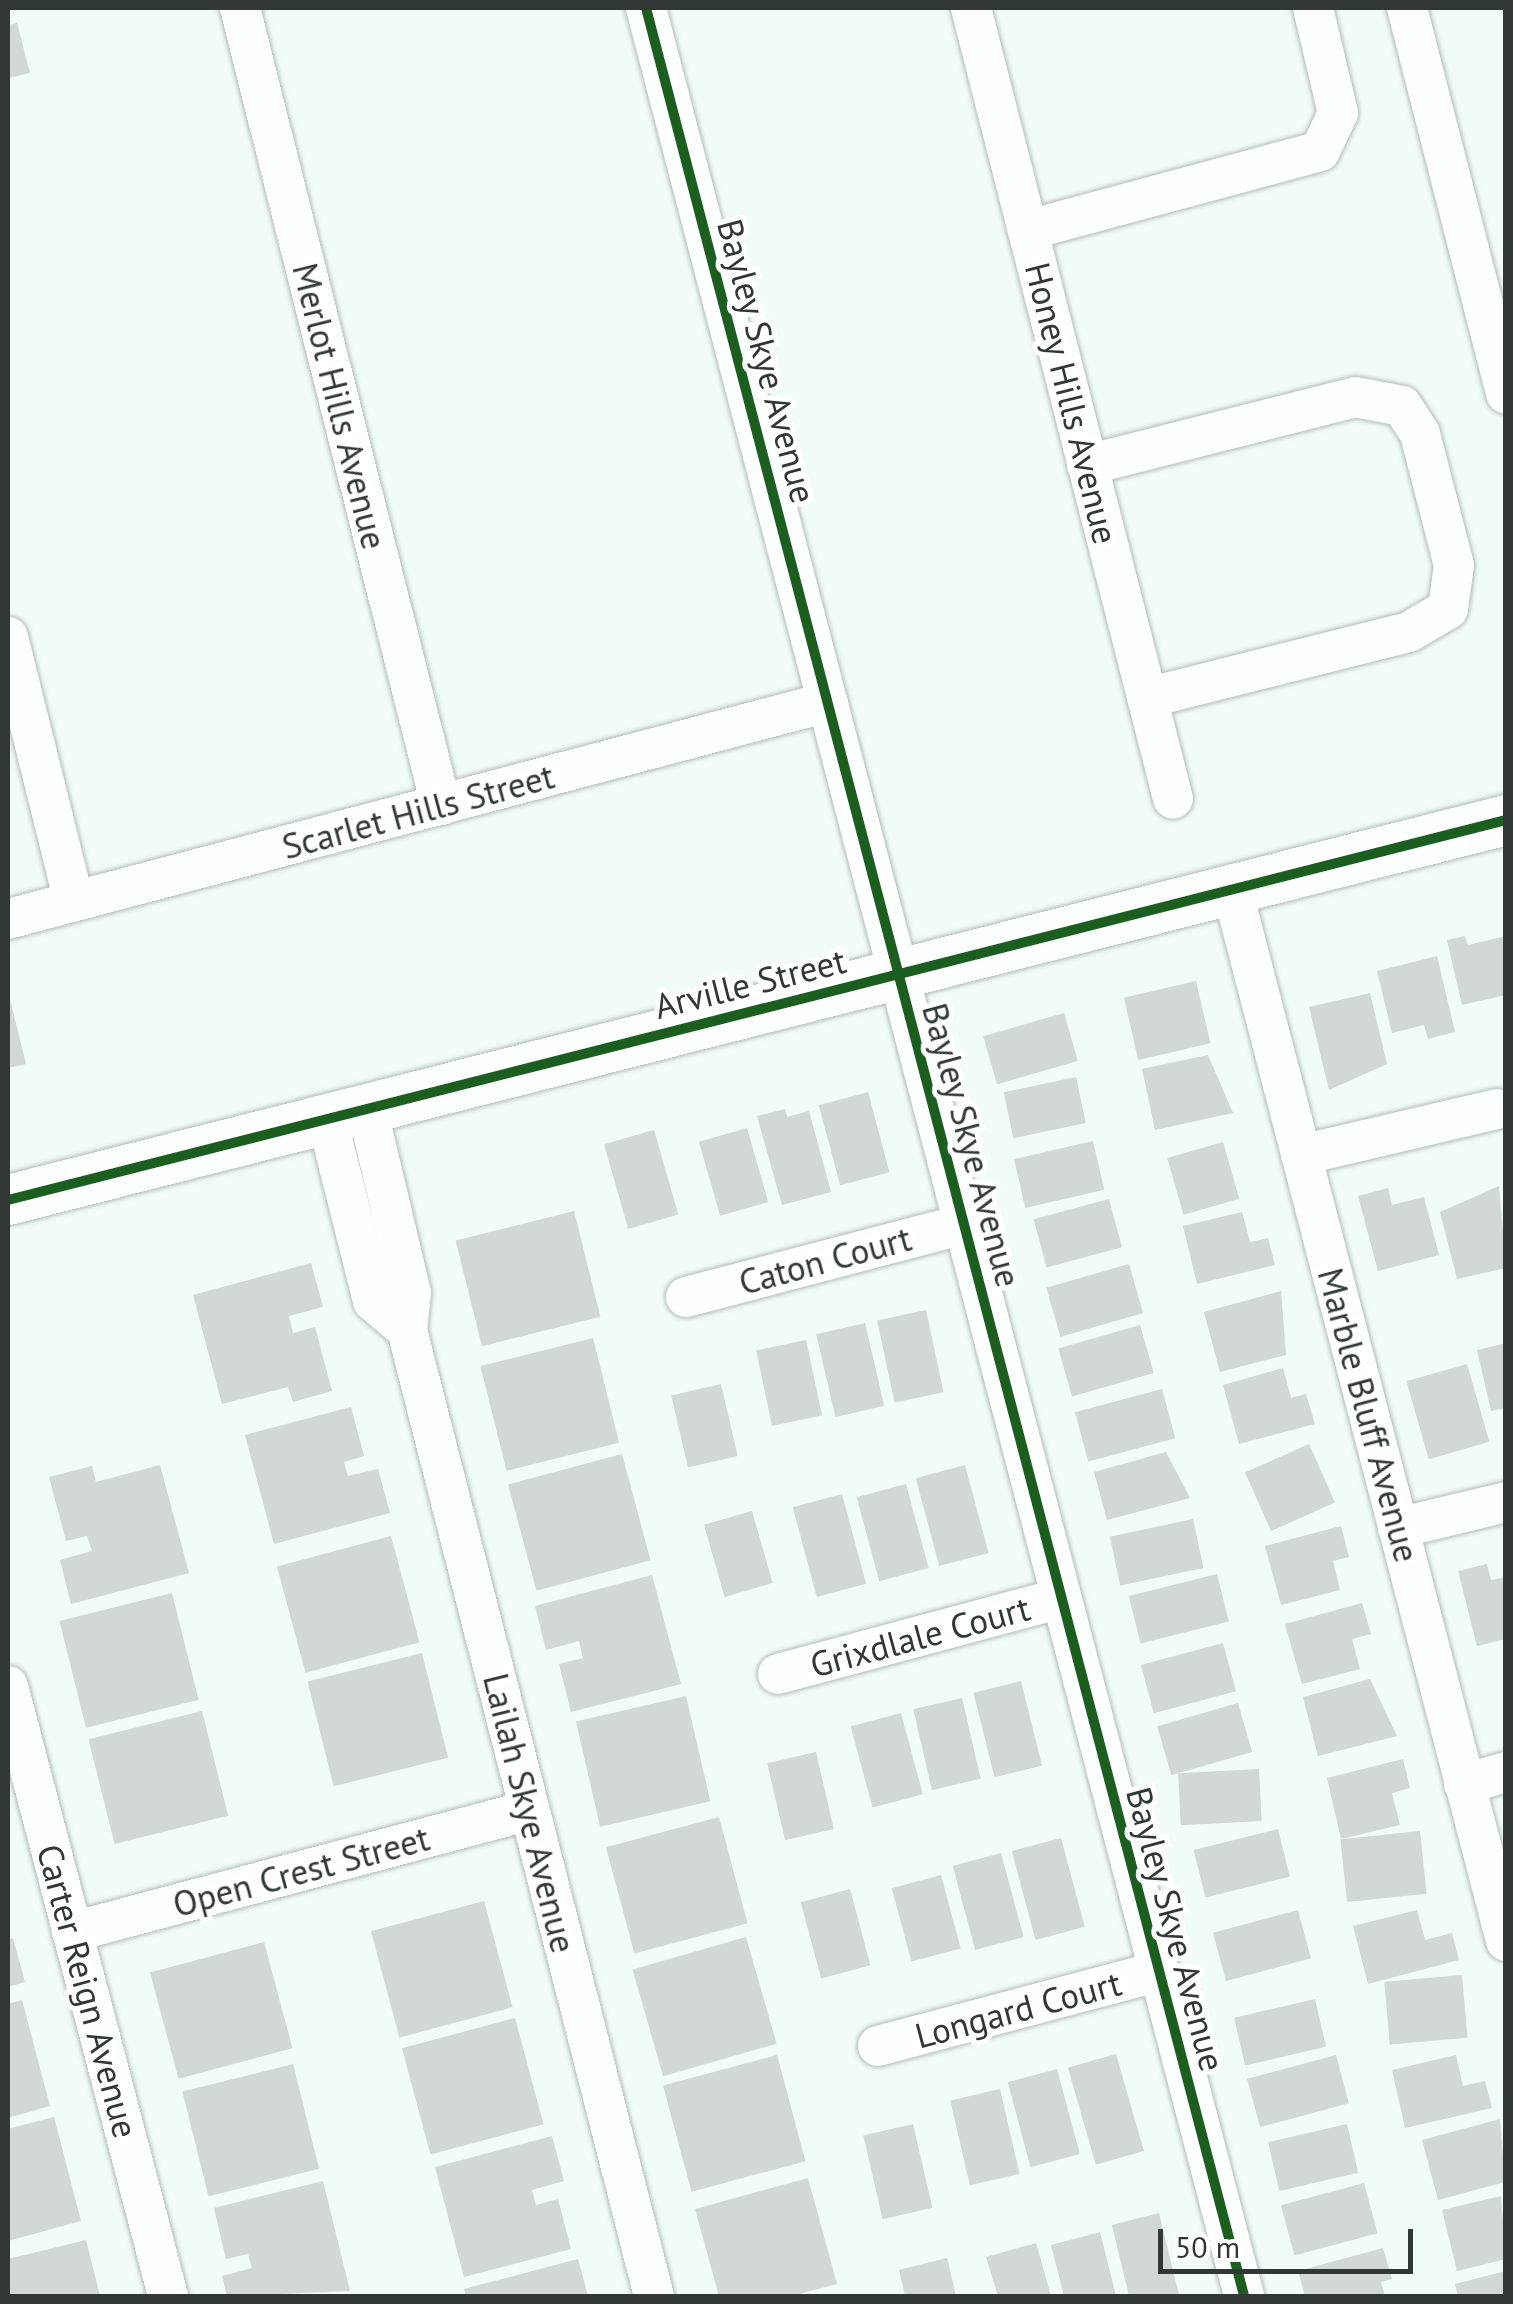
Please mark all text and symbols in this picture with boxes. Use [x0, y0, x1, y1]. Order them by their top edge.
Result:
street label: Bayley Skye Avenue [709, 213, 825, 509]
street label: Honey Hills Avenue [1016, 257, 1128, 549]
street label: Merlot Hills Avenue [284, 258, 396, 554]
street label: Scarlet Hills Street [278, 755, 558, 867]
street label: Arville Street [650, 939, 850, 1027]
street label: Bayley Skye Avenue [914, 997, 1030, 1293]
street label: Caton Court [734, 1217, 916, 1303]
street label: Marble Bluff Avenue [1309, 1263, 1429, 1567]
street label: Grixdlale Court [806, 1587, 1034, 1685]
street label: Lailah Skye Avenue [475, 1668, 585, 1958]
street label: Bayley Skye Avenue [1118, 1781, 1234, 2077]
street label: Open Crest Street [168, 1817, 434, 1925]
street label: Carter Reign Avenue [28, 1839, 148, 2143]
street label: Longard Court [910, 1961, 1126, 2057]
scale bar [1163, 2209, 1418, 2271]
text: 50 m [1175, 2227, 1240, 2266]

